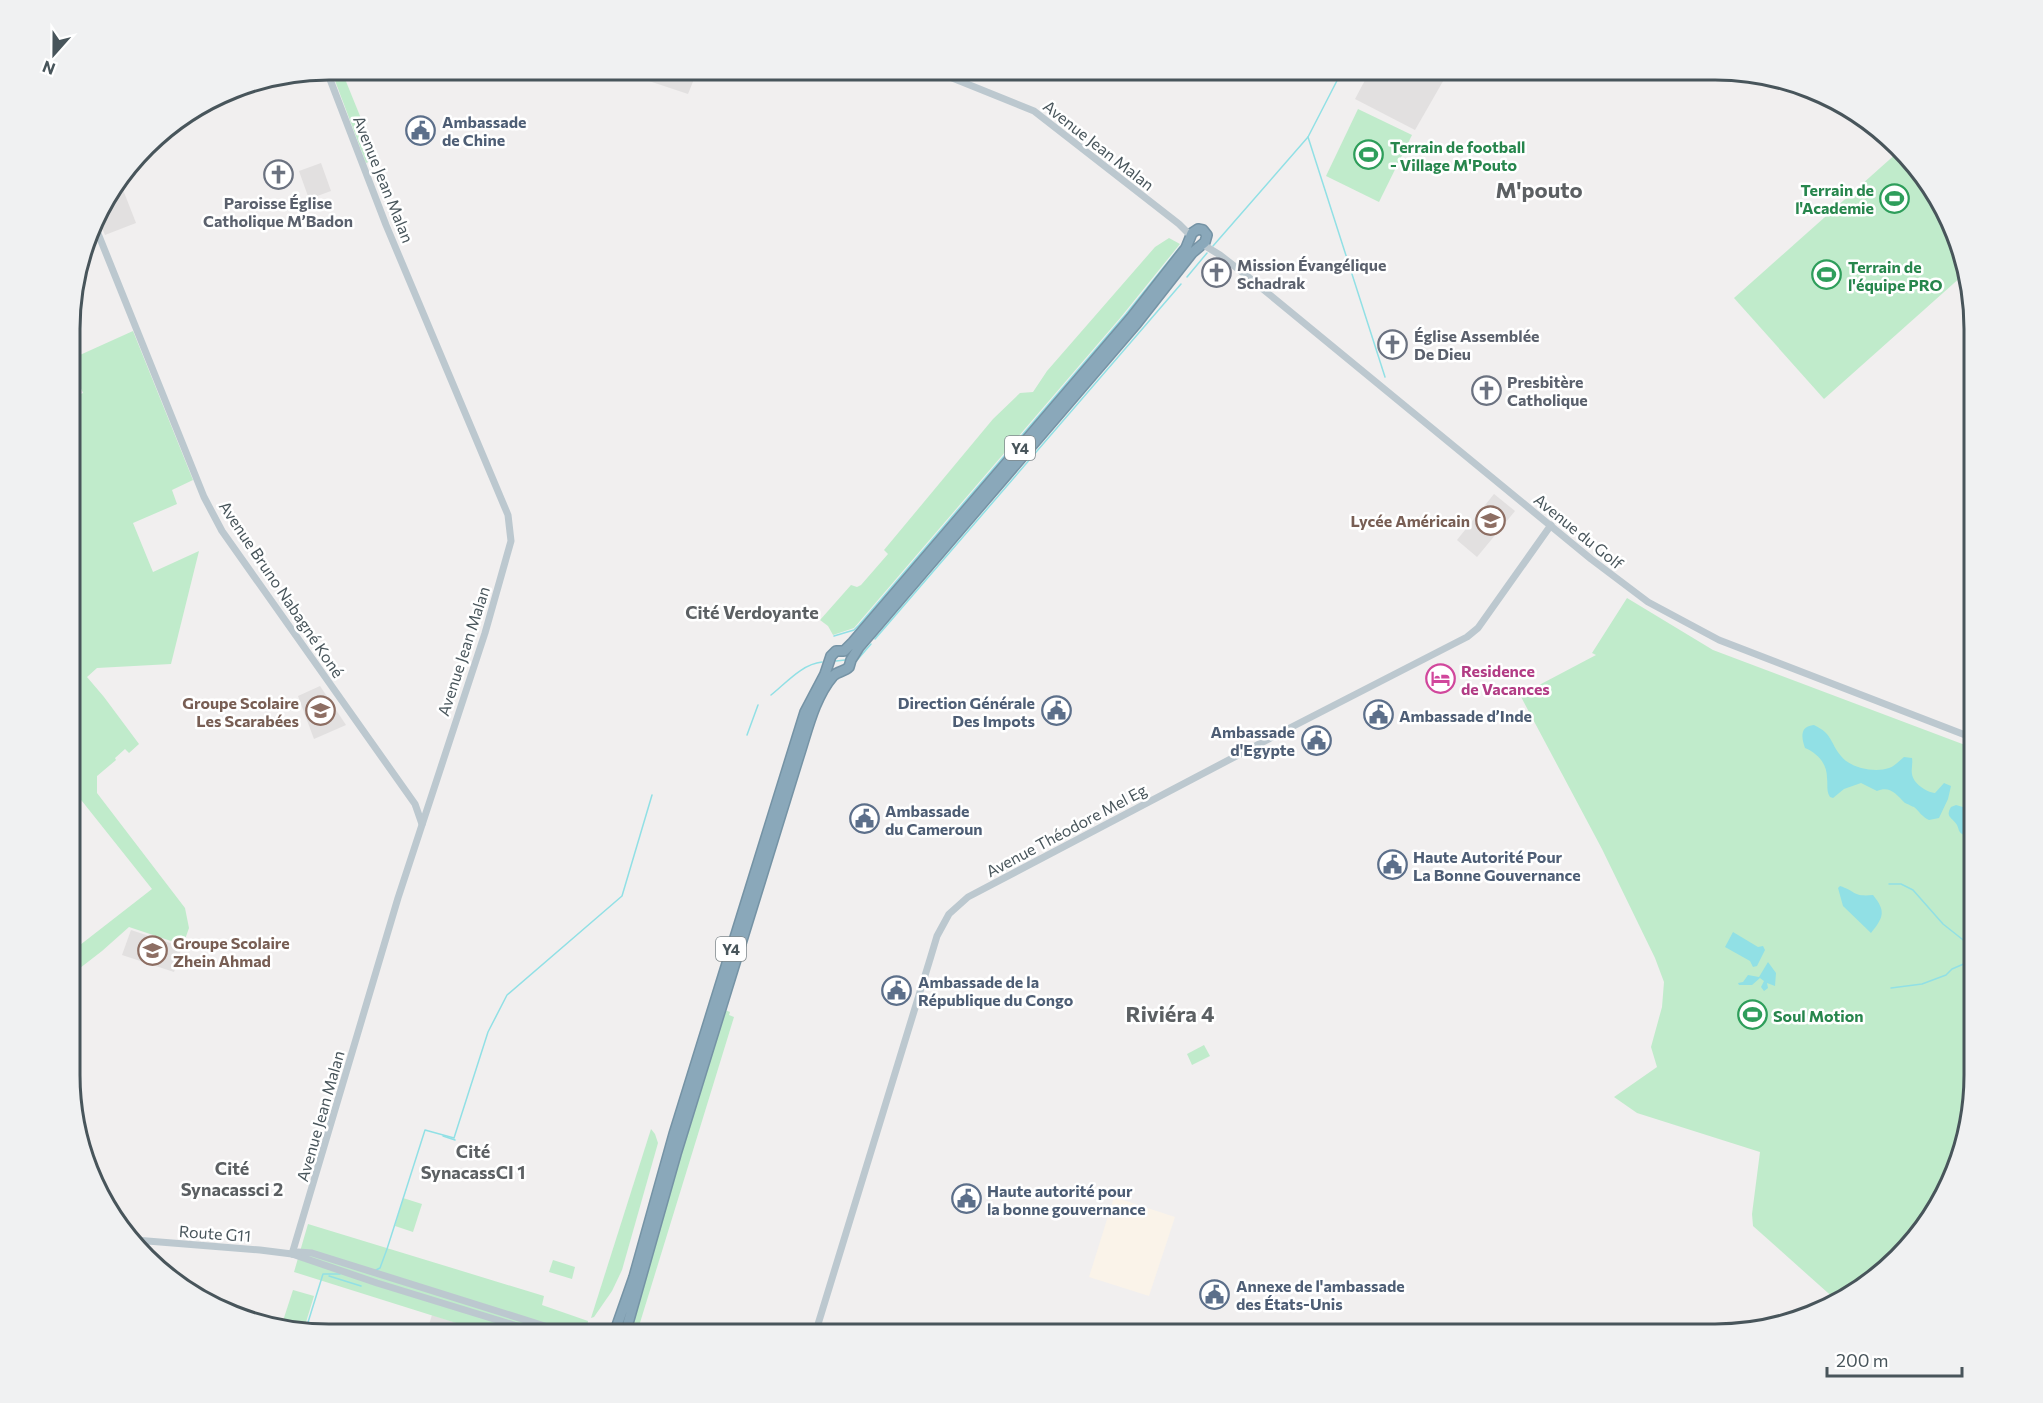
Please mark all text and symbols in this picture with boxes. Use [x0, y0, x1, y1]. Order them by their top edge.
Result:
north arrow [24, 24, 84, 84]
text: N [39, 57, 57, 79]
street label: Avenue Jean Malan [1040, 96, 1158, 194]
place label: Ambassade de Chine [442, 112, 526, 149]
street label: Avenue Jean Malan [350, 113, 418, 245]
public building icon: Ambassade de Chine [405, 114, 437, 146]
place label: Terrain de football - Village M'Pouto [1390, 137, 1525, 174]
sports icon: Terrain de football - Village M'Pouto [1353, 139, 1385, 171]
church icon: Paroisse Église Catholique M’Badon [262, 158, 294, 190]
district label: M'pouto [1495, 176, 1583, 203]
place label: Terrain de l'Academie [1795, 180, 1874, 217]
sports icon: Terrain de l'Academie [1879, 182, 1911, 214]
place label: Paroisse Église Catholique M’Badon [203, 193, 353, 230]
place label: Mission Évangélique Schadrak [1237, 255, 1386, 292]
church icon: Mission Évangélique Schadrak [1200, 257, 1232, 289]
place label: Terrain de l'équipe PRO [1848, 257, 1942, 294]
sports icon: Terrain de l'équipe PRO [1811, 259, 1843, 291]
place label: Église Assemblée De Dieu [1414, 326, 1540, 363]
church icon: Église Assemblée De Dieu [1377, 328, 1409, 360]
place label: Presbitère Catholique [1507, 372, 1588, 409]
church icon: Presbitère Catholique [1470, 374, 1502, 406]
road number: Y4 [1005, 436, 1035, 460]
street label: Avenue du Golf [1531, 489, 1628, 573]
street label: Avenue Bruno Nabagné Koné [216, 497, 348, 681]
school or university icon: Lycée Américain [1475, 504, 1507, 536]
place label: Lycée Américain [1350, 511, 1470, 530]
street label: Avenue Jean Malan [433, 584, 493, 718]
district label: Cité Verdoyante [685, 601, 819, 623]
place label: Residence de Vacances [1461, 661, 1550, 698]
hotel icon: Residence de Vacances [1424, 663, 1456, 695]
place label: Groupe Scolaire Les Scarabées [182, 693, 299, 730]
place label: Direction Générale Des Impots [898, 693, 1035, 730]
school or university icon: Groupe Scolaire Les Scarabées [304, 695, 336, 727]
public building icon: Direction Générale Des Impots [1040, 695, 1072, 727]
public building icon: Ambassade d’Inde [1362, 699, 1394, 731]
place label: Ambassade d’Inde [1399, 706, 1532, 725]
place label: Ambassade d'Egypte [1211, 722, 1295, 759]
public building icon: Ambassade d'Egypte [1300, 724, 1332, 756]
street label: Avenue Théodore Mel Eg [982, 779, 1150, 880]
place label: Ambassade du Cameroun [885, 801, 983, 838]
public building icon: Ambassade du Cameroun [848, 803, 880, 835]
place label: Haute Autorité Pour La Bonne Gouvernance [1413, 847, 1581, 884]
public building icon: Haute Autorité Pour La Bonne Gouvernance [1376, 849, 1408, 881]
place label: Groupe Scolaire Zhein Ahmad [173, 933, 290, 970]
school or university icon: Groupe Scolaire Zhein Ahmad [136, 935, 168, 967]
road number: Y4 [716, 937, 746, 961]
place label: Ambassade de la République du Congo [918, 972, 1074, 1009]
public building icon: Ambassade de la République du Congo [881, 974, 913, 1006]
sports icon: Soul Motion [1736, 999, 1768, 1031]
district label: Riviéra 4 [1125, 1000, 1215, 1027]
place label: Soul Motion [1773, 1006, 1864, 1025]
street label: Avenue Jean Malan [292, 1048, 348, 1184]
district label: Cité SynacassCI 1 [421, 1140, 525, 1183]
district label: Cité Synacassci 2 [181, 1157, 283, 1200]
place label: Haute autorité pour la bonne gouvernance [987, 1181, 1146, 1218]
public building icon: Haute autorité pour la bonne gouvernance [950, 1183, 982, 1215]
street label: Route G11 [178, 1221, 252, 1245]
place label: Annexe de l'ambassade des États-Unis [1236, 1276, 1405, 1313]
public building icon: Annexe de l'ambassade des États-Unis [1199, 1278, 1231, 1310]
scale bar [1827, 1340, 1962, 1378]
text: 200 m [1836, 1349, 1889, 1371]

